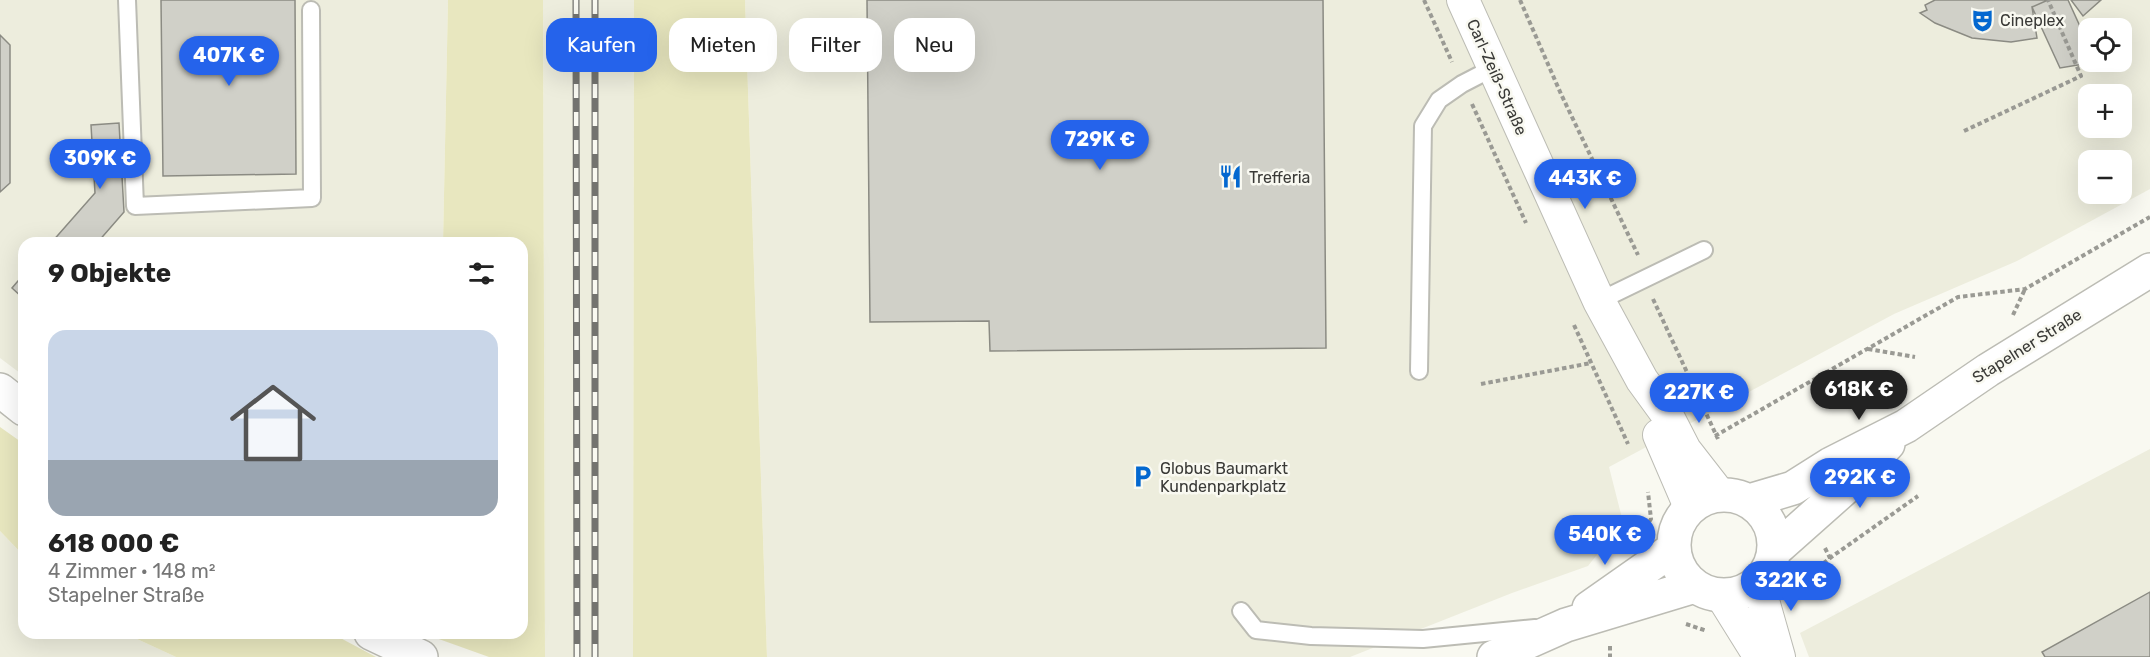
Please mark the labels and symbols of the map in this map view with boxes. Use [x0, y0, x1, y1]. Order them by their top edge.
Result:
theatre icon: Cineplex [1969, 7, 1995, 33]
place label: Cineplex [2000, 11, 2064, 30]
street label: Carl-Zeiß-Straße [1463, 16, 1531, 138]
pin: 407K € [180, 36, 278, 87]
pin: 729K € [1051, 120, 1149, 171]
pin: 309K € [51, 139, 149, 190]
pin: 443K € [1536, 159, 1634, 210]
restaurant icon: Trefferia [1218, 164, 1244, 190]
place label: Trefferia [1249, 168, 1310, 187]
street label: Stapelner Straße [1969, 305, 2085, 387]
pin: 618K € [1810, 370, 1908, 421]
pin: 227K € [1650, 373, 1748, 424]
pin: 292K € [1811, 458, 1909, 509]
place label: Globus Baumarkt Kundenparkplatz [1160, 459, 1288, 496]
parking icon: Globus Baumarkt Kundenparkplatz [1129, 464, 1155, 490]
pin: 540K € [1556, 515, 1654, 566]
pin: 322K € [1742, 561, 1840, 612]

